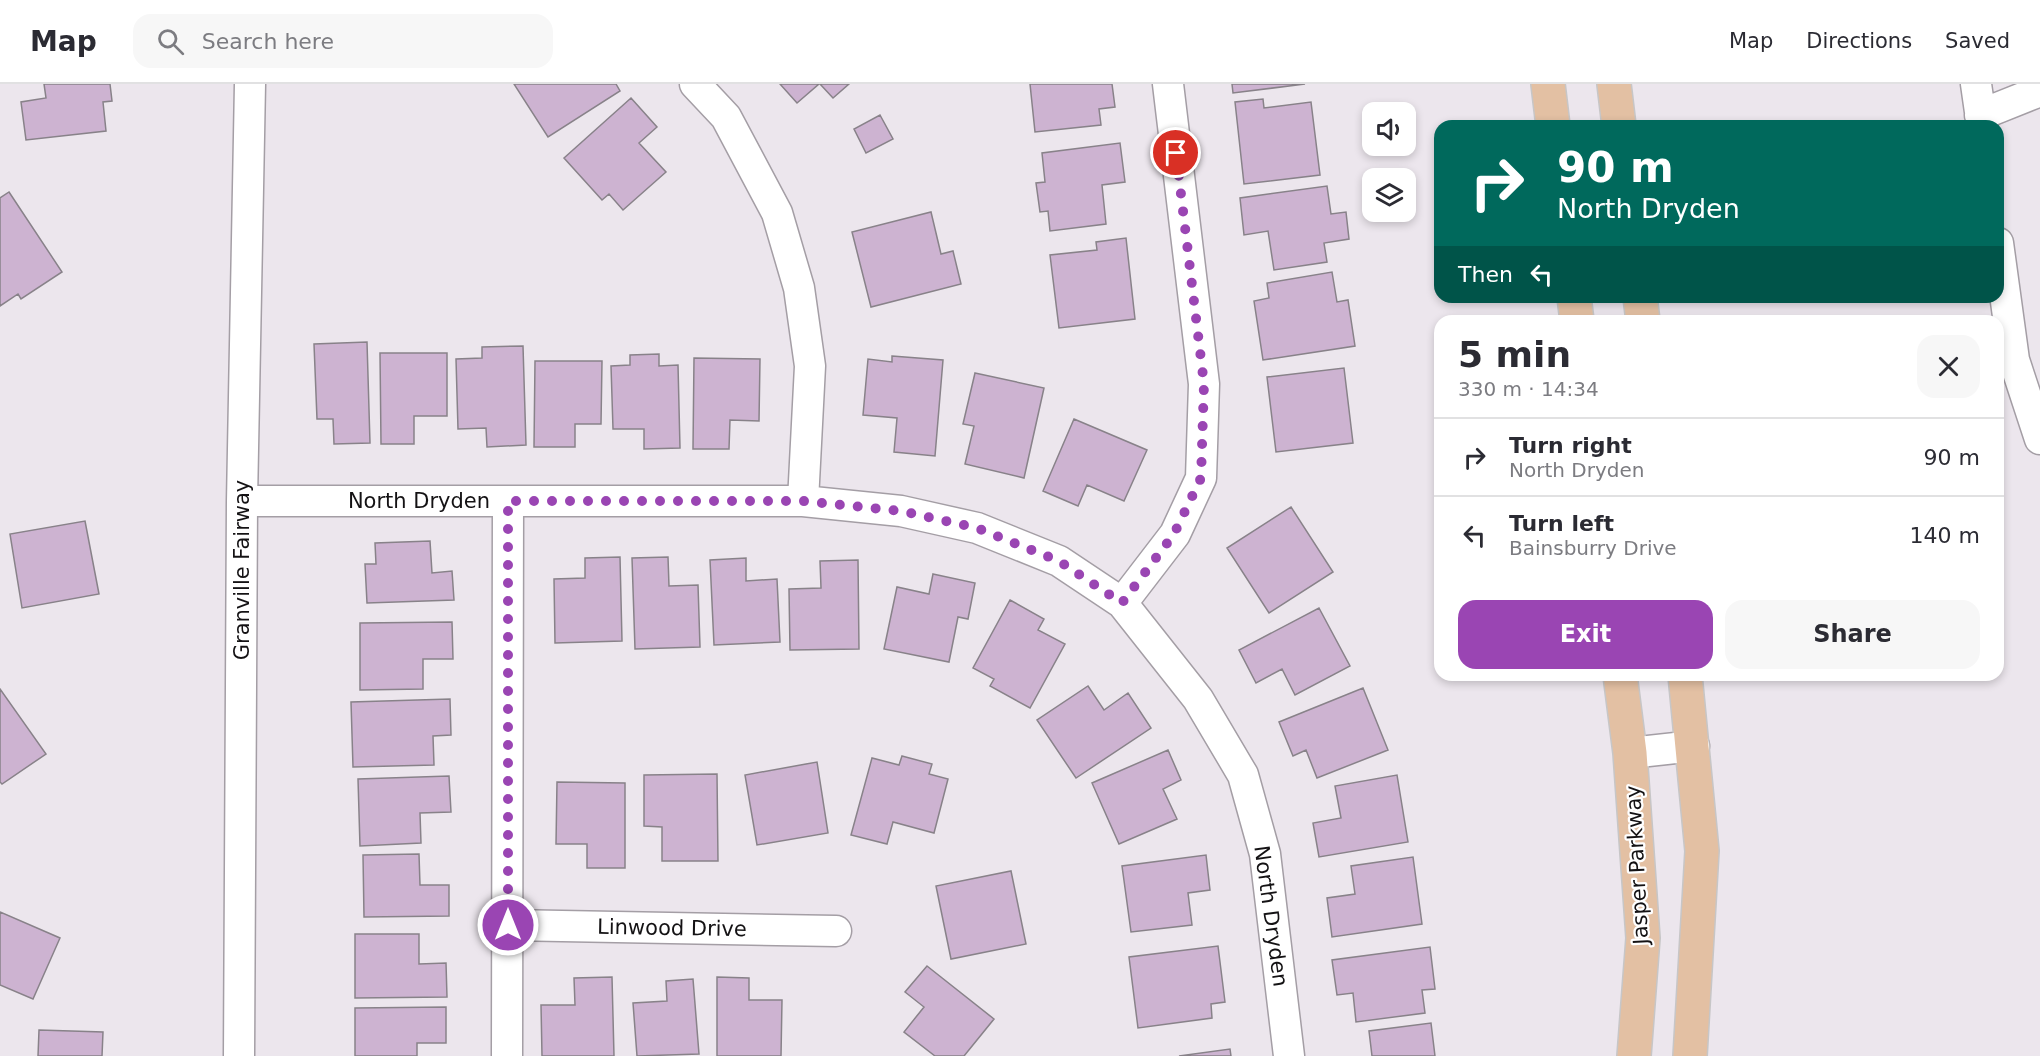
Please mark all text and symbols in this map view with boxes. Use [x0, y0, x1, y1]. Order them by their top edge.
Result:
search box [133, 14, 553, 68]
text: Map [30, 25, 97, 58]
icon: search [154, 25, 187, 58]
text: Search here [202, 29, 334, 54]
text: Map [1729, 29, 1773, 53]
text: Directions [1806, 29, 1912, 53]
text: Saved [1945, 29, 2010, 53]
map controls [1362, 102, 1416, 222]
button: sound [1362, 102, 1416, 156]
pin [1150, 127, 1201, 178]
icon: arrive [1159, 136, 1192, 169]
text: 90 m [1557, 143, 1674, 192]
icon: right [1458, 144, 1536, 222]
button: layers [1362, 168, 1416, 222]
text: North Dryden [1557, 193, 1740, 224]
icon: left [1525, 258, 1558, 291]
text: Then [1458, 262, 1513, 287]
text: 5 min [1458, 334, 1571, 375]
button: close [1917, 335, 1980, 398]
text: 330 m · 14:34 [1458, 377, 1599, 401]
text: Turn right [1509, 433, 1632, 458]
icon: right [1458, 441, 1491, 474]
text: 90 m [1924, 445, 1980, 470]
text: North Dryden [1509, 458, 1644, 482]
street label: Granville Fairway [230, 480, 254, 660]
street label: North Dryden [348, 489, 490, 513]
text: Turn left [1509, 511, 1614, 536]
icon: left [1458, 519, 1491, 552]
text: 140 m [1910, 523, 1980, 548]
text: Bainsburry Drive [1509, 536, 1677, 560]
button: Exit [1458, 600, 1713, 669]
button: Share [1725, 600, 1980, 669]
street label: Jasper Parkway [1621, 785, 1653, 947]
street label: North Dryden [1249, 844, 1293, 988]
position arrow [476, 893, 540, 957]
street label: Linwood Drive [597, 915, 747, 941]

